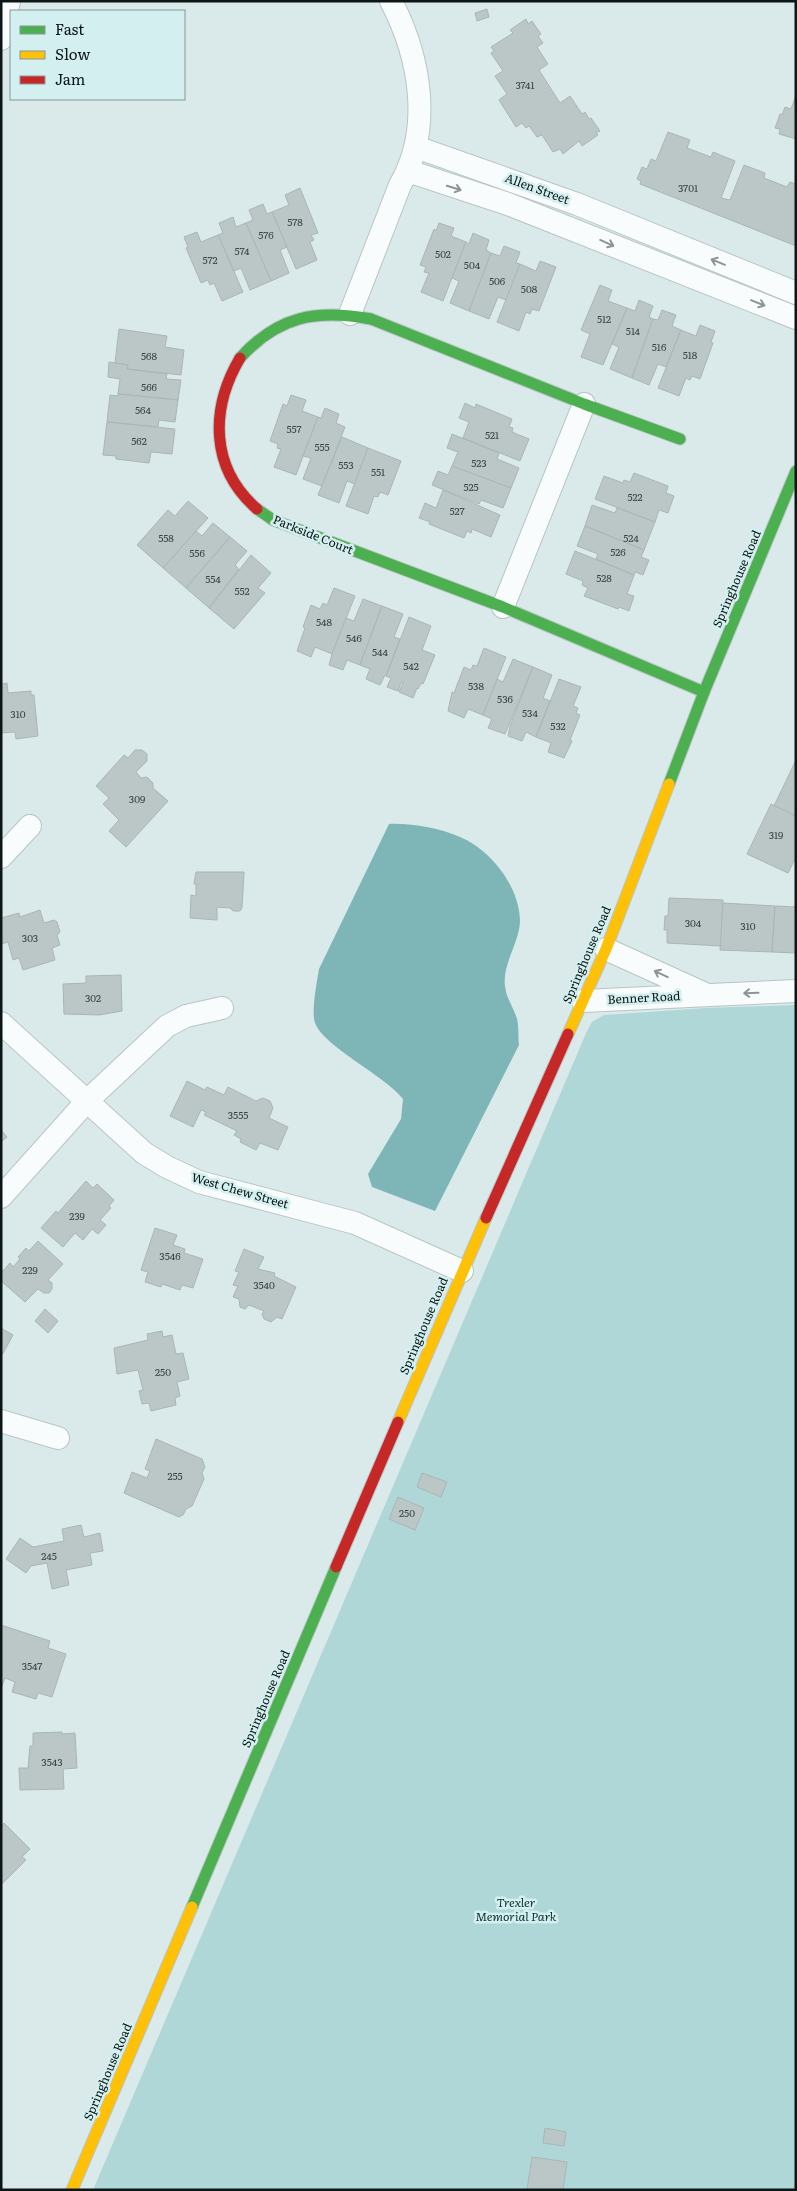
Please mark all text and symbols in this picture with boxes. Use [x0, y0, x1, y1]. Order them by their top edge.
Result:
legend [10, 10, 185, 100]
text: Fast [55, 17, 84, 40]
text: Slow [55, 42, 90, 65]
text: Jam [55, 67, 86, 90]
house number: 3741 [515, 77, 535, 92]
street label: Allen Street [503, 168, 572, 208]
house number: 3701 [678, 180, 698, 195]
one-way arrow [446, 183, 462, 193]
house number: 578 [287, 214, 303, 229]
house number: 576 [258, 227, 274, 242]
one-way arrow [599, 239, 614, 249]
house number: 574 [235, 243, 250, 258]
house number: 502 [435, 246, 451, 261]
house number: 572 [202, 252, 218, 267]
house number: 504 [464, 257, 481, 272]
one-way arrow [711, 257, 726, 266]
house number: 506 [489, 273, 506, 288]
house number: 508 [521, 281, 538, 296]
one-way arrow [750, 299, 765, 308]
house number: 512 [597, 311, 611, 326]
house number: 514 [626, 323, 641, 338]
house number: 516 [652, 339, 667, 354]
house number: 518 [683, 347, 698, 362]
house number: 568 [141, 348, 157, 363]
house number: 566 [141, 379, 158, 394]
house number: 564 [135, 402, 151, 417]
house number: 557 [286, 421, 302, 436]
house number: 521 [485, 427, 499, 442]
house number: 562 [131, 433, 147, 448]
house number: 555 [314, 439, 330, 454]
house number: 523 [471, 455, 487, 470]
house number: 553 [338, 457, 354, 472]
house number: 551 [371, 464, 385, 479]
house number: 525 [463, 479, 479, 494]
house number: 522 [627, 489, 643, 504]
house number: 527 [449, 503, 465, 518]
street label: Parkside Court [271, 510, 356, 558]
street label: Springhouse Road [707, 527, 765, 630]
house number: 558 [158, 530, 174, 545]
house number: 524 [623, 530, 639, 545]
house number: 526 [610, 544, 626, 559]
house number: 556 [189, 545, 205, 560]
house number: 528 [596, 570, 612, 585]
house number: 554 [205, 571, 221, 586]
house number: 552 [234, 583, 250, 598]
house number: 548 [316, 614, 333, 629]
house number: 546 [346, 630, 363, 645]
house number: 544 [372, 644, 389, 659]
house number: 542 [403, 658, 419, 673]
house number: 538 [468, 678, 484, 693]
house number: 536 [497, 691, 514, 706]
house number: 534 [522, 705, 538, 720]
house number: 310 [10, 706, 26, 721]
house number: 532 [550, 718, 566, 733]
house number: 309 [129, 791, 145, 806]
house number: 319 [769, 827, 783, 842]
street label: Springhouse Road [557, 903, 615, 1006]
house number: 304 [685, 915, 702, 930]
house number: 310 [740, 918, 756, 933]
house number: 303 [22, 930, 38, 945]
one-way arrow [654, 968, 669, 978]
street label: Benner Road [607, 986, 682, 1008]
one-way arrow [743, 988, 759, 997]
house number: 302 [85, 990, 101, 1005]
house number: 3555 [228, 1107, 248, 1122]
street label: West Chew Street [190, 1168, 291, 1213]
house number: 239 [69, 1208, 85, 1223]
house number: 3546 [159, 1248, 181, 1263]
house number: 229 [22, 1262, 38, 1277]
street label: Springhouse Road [394, 1274, 452, 1377]
house number: 3540 [253, 1277, 275, 1292]
house number: 250 [155, 1364, 171, 1379]
house number: 255 [167, 1468, 183, 1483]
house number: 250 [399, 1505, 415, 1520]
house number: 245 [41, 1548, 57, 1563]
street label: Springhouse Road [236, 1647, 294, 1750]
house number: 3547 [22, 1658, 42, 1673]
house number: 3543 [41, 1754, 63, 1769]
park label: Trexler Memorial Park [476, 1893, 557, 1925]
street label: Springhouse Road [78, 2020, 136, 2123]

